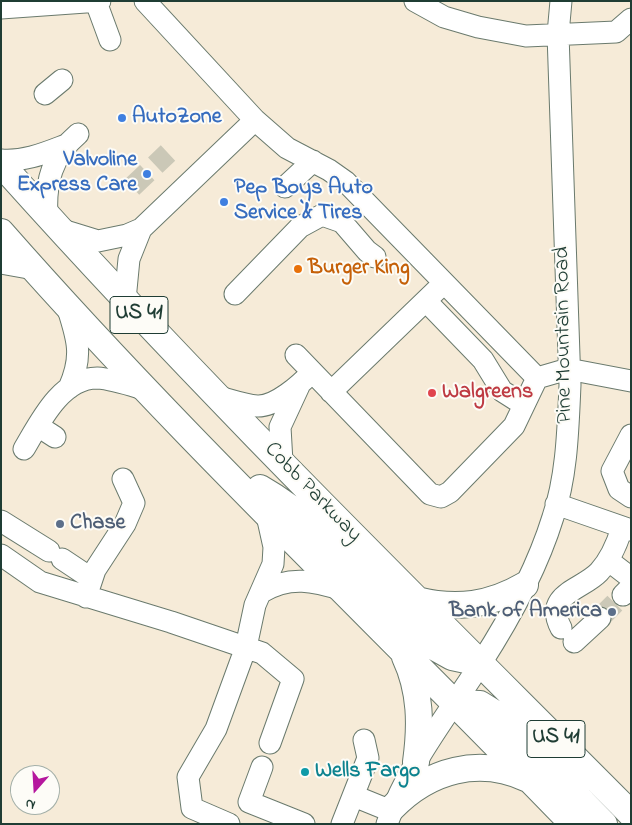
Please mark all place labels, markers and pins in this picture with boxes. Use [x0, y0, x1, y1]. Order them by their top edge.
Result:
place label: AutoZone [132, 105, 222, 131]
marker: AutoZone [116, 112, 128, 124]
place label: Valvoline Express Care [17, 148, 137, 200]
marker: Valvoline Express Care [141, 168, 153, 180]
place label: Pep Boys Auto Service & Tires [234, 176, 373, 228]
marker: Pep Boys Auto Service & Tires [218, 196, 230, 208]
place label: Burger King [308, 256, 410, 282]
marker: Burger King [292, 263, 304, 275]
place label: Walgreens [442, 380, 533, 406]
marker: Walgreens [426, 387, 438, 399]
place label: Chase [70, 511, 125, 537]
marker: Chase [54, 518, 66, 530]
place label: Bank of America [449, 599, 602, 625]
marker: Bank of America [606, 606, 618, 618]
place label: Wells Fargo [315, 759, 420, 785]
marker: Wells Fargo [299, 766, 311, 778]

